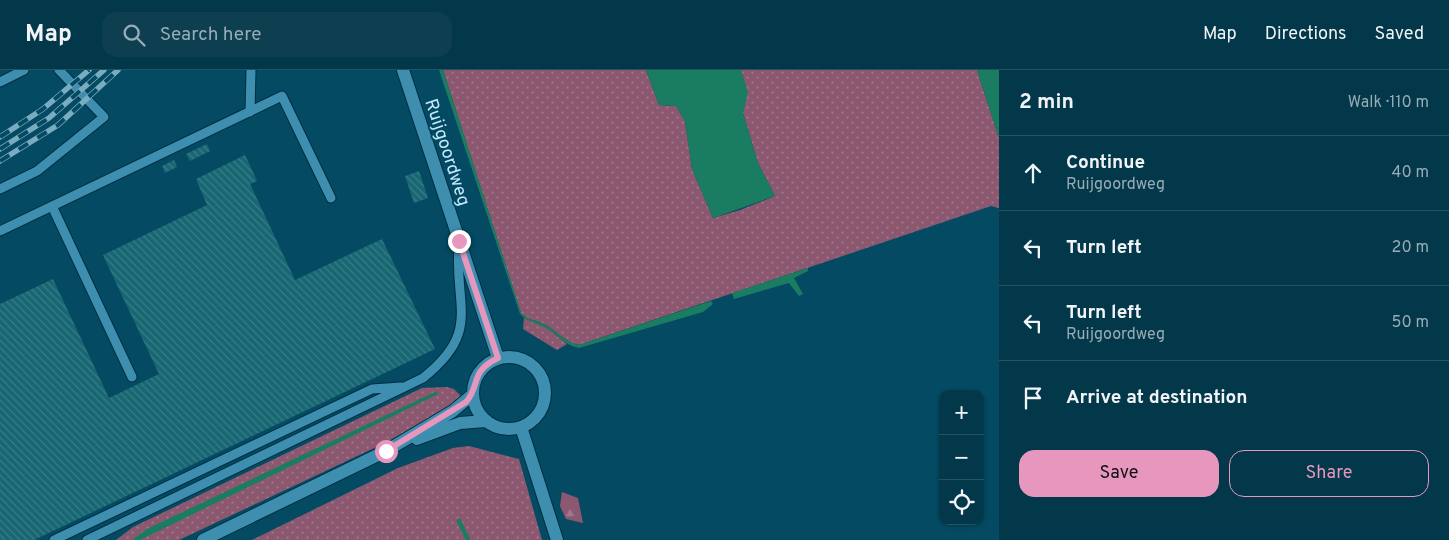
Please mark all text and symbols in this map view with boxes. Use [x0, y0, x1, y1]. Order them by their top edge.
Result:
search box [102, 12, 452, 57]
text: Map [25, 20, 72, 50]
icon: search [120, 21, 148, 49]
text: Search here [160, 23, 261, 47]
text: Map [1203, 23, 1237, 46]
text: Directions [1265, 23, 1347, 46]
text: Saved [1375, 23, 1424, 46]
text: 2 min [1019, 89, 1074, 116]
text: Walk · 110 m [1348, 93, 1429, 113]
street label: Ruijgoordweg [418, 96, 475, 209]
text: Continue [1066, 151, 1145, 175]
icon: ahead [1019, 159, 1047, 187]
text: 40 m [1391, 163, 1429, 183]
text: Ruijgoordweg [1066, 175, 1165, 195]
route end [448, 230, 471, 253]
icon: left [1019, 234, 1047, 262]
text: Turn left [1066, 236, 1142, 260]
text: 20 m [1392, 238, 1429, 258]
text: Turn left [1066, 301, 1142, 325]
icon: left [1019, 309, 1047, 337]
text: 50 m [1392, 313, 1429, 333]
text: Ruijgoordweg [1066, 325, 1165, 345]
icon: arrive [1019, 384, 1047, 412]
text: Arrive at destination [1066, 386, 1247, 410]
map controls [939, 390, 984, 525]
button: + [939, 390, 984, 435]
button: − [939, 435, 984, 480]
route start [375, 440, 398, 463]
button: Save [1019, 450, 1219, 497]
button: Share [1229, 450, 1429, 497]
button: locate [939, 480, 984, 525]

